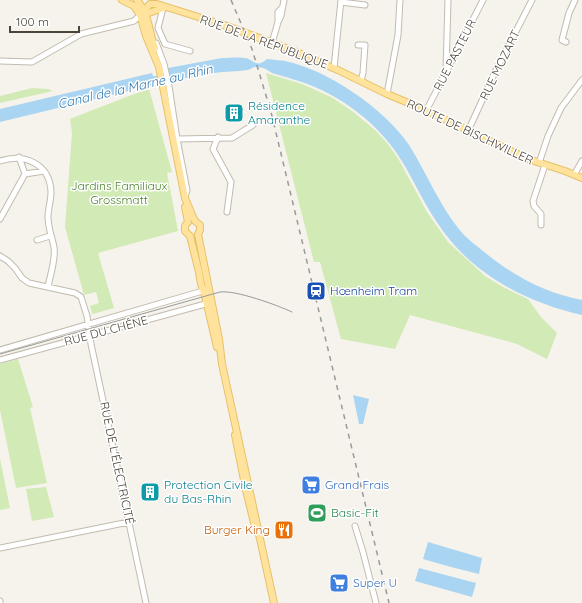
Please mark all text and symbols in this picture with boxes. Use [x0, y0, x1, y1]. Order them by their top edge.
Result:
scale bar [10, 8, 79, 34]
street label: RUE DE LA RÉPUBLIQUE [198, 11, 330, 72]
text: 100 m [16, 14, 49, 29]
street label: RUE PASTEUR [430, 16, 479, 93]
street label: RUE MOZART [476, 27, 523, 102]
water label: Canal de la Marne au Rhin [56, 60, 215, 112]
street label: ROUTE DE BISCHWILLER [405, 96, 536, 168]
place label: Résidence Amaranthe [248, 98, 311, 127]
building icon: Résidence Amaranthe [223, 102, 245, 124]
park label: Jardins Familiaux Grossmatt [71, 178, 168, 207]
station icon: Hœnheim Tram [305, 280, 327, 302]
place label: Hœnheim Tram [330, 283, 417, 298]
street label: RUE DU CHÊNE [62, 312, 149, 349]
street label: RUE DE L'ÉLECTRICITÉ [97, 400, 138, 526]
supermarket icon: Grand Frais [300, 474, 322, 496]
place label: Protection Civile du Bas-Rhin [164, 477, 253, 506]
place label: Grand Frais [325, 477, 390, 492]
building icon: Protection Civile du Bas-Rhin [139, 481, 161, 503]
sports icon: Basic-Fit [306, 502, 328, 524]
place label: Basic-Fit [331, 505, 379, 520]
restaurant icon: Burger King [273, 519, 295, 541]
place label: Burger King [204, 522, 270, 537]
supermarket icon: Super U [328, 572, 350, 594]
place label: Super U [353, 575, 397, 590]

